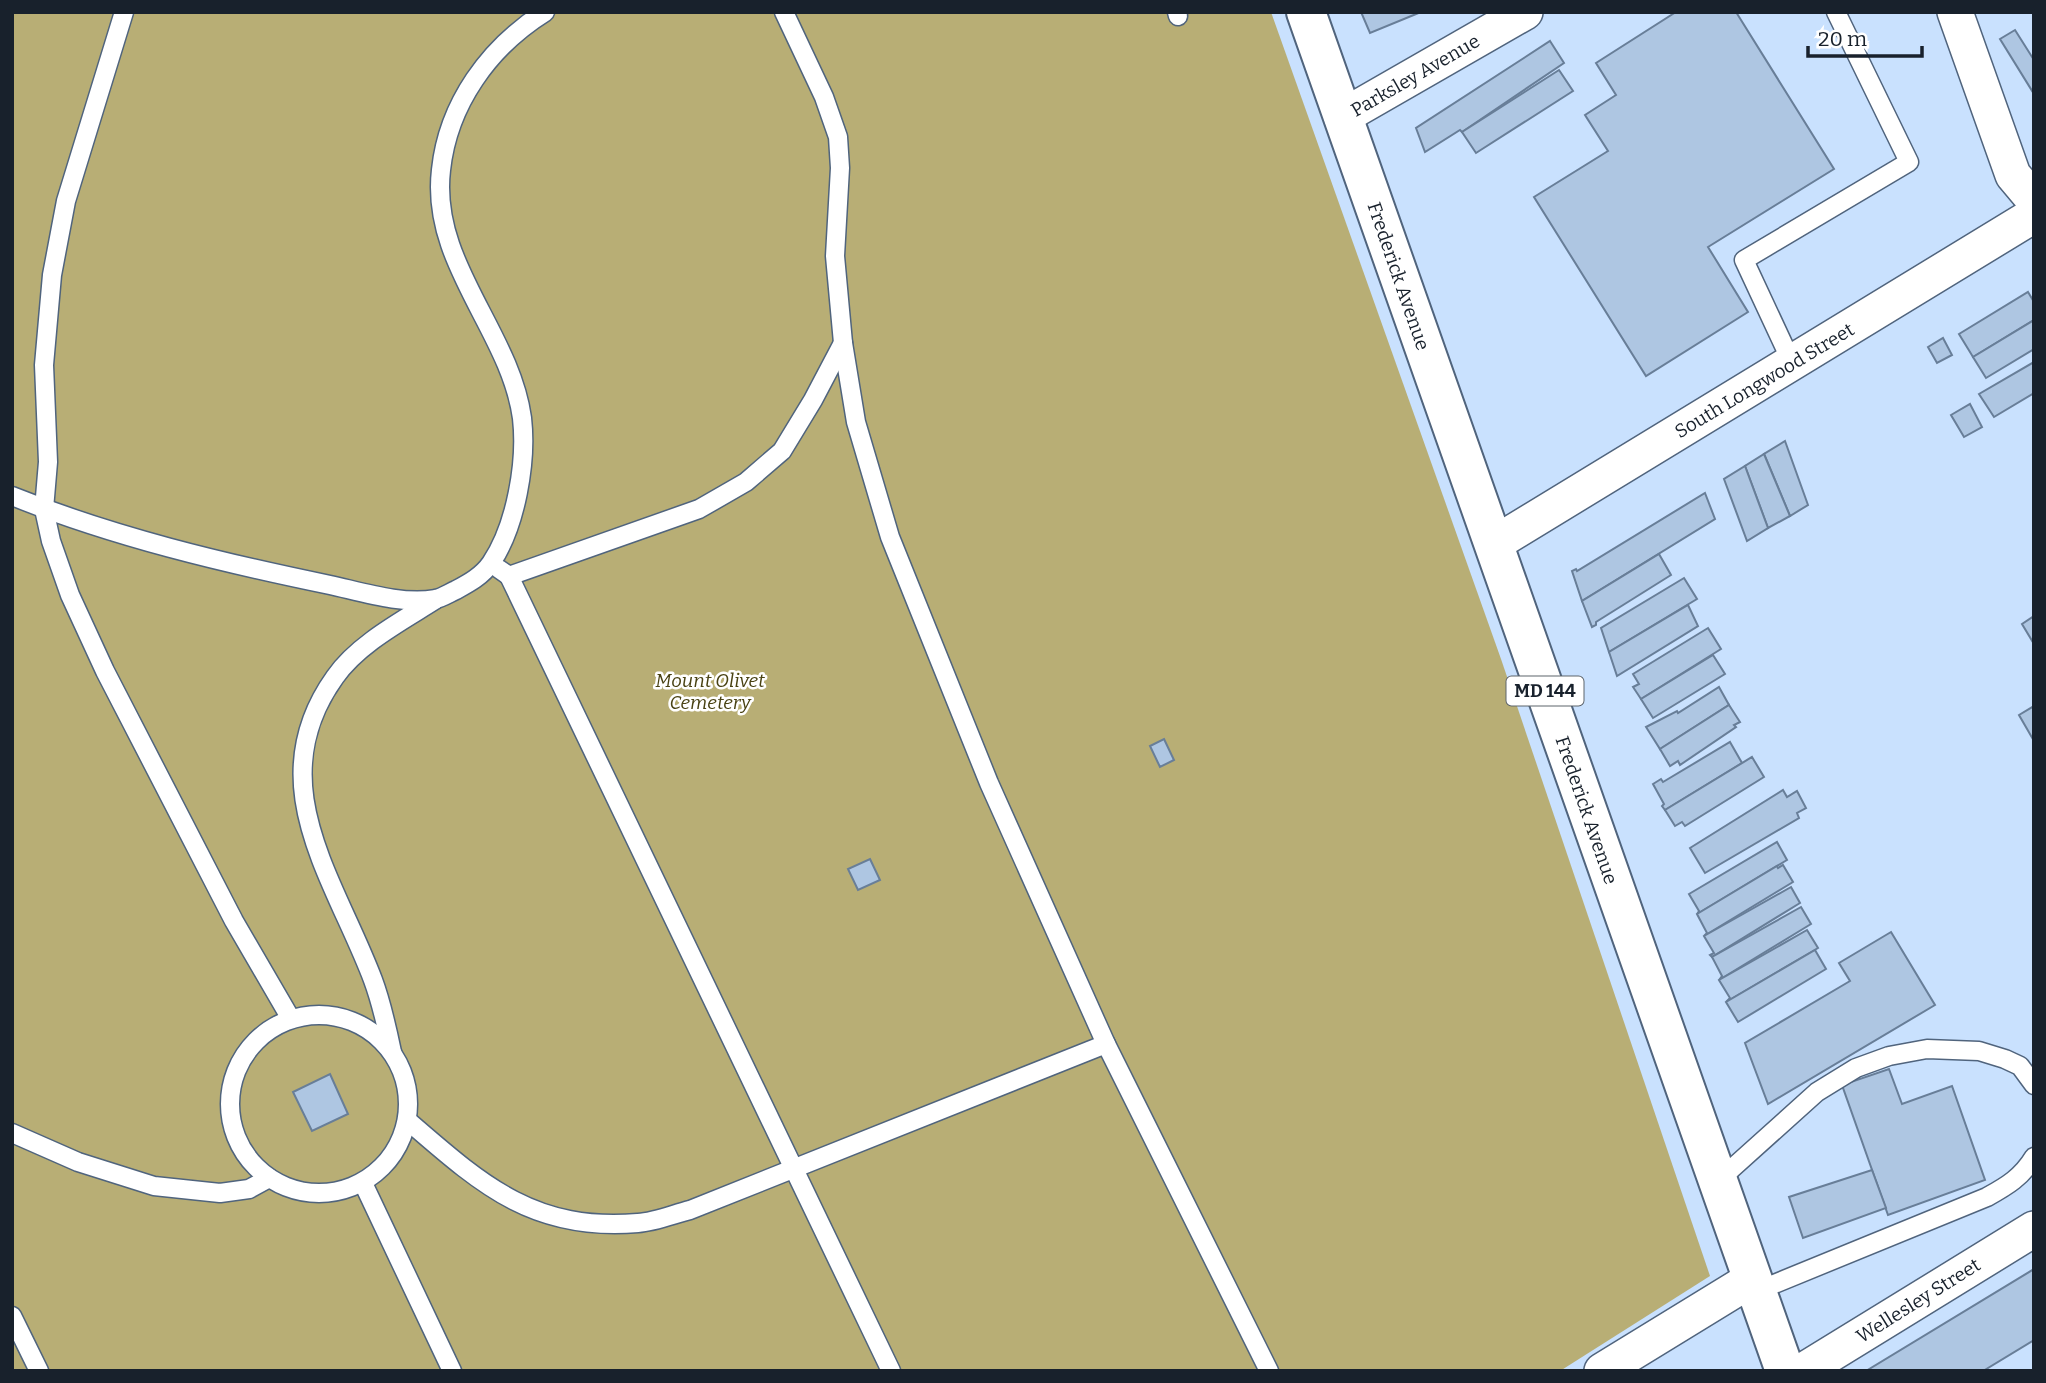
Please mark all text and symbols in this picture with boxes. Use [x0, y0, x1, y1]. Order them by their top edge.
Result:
scale bar [1808, 14, 1922, 58]
text: 20 m [1818, 26, 1867, 52]
street label: Parksley Avenue [1347, 29, 1484, 122]
street label: Frederick Avenue [1362, 199, 1435, 353]
street label: South Longwood Street [1670, 318, 1858, 443]
park label: Mount Olivet Cemetery [655, 669, 765, 714]
road number: MD 144 [1506, 676, 1584, 706]
street label: Frederick Avenue [1550, 733, 1623, 887]
street label: Wellesley Street [1852, 1253, 1985, 1348]

